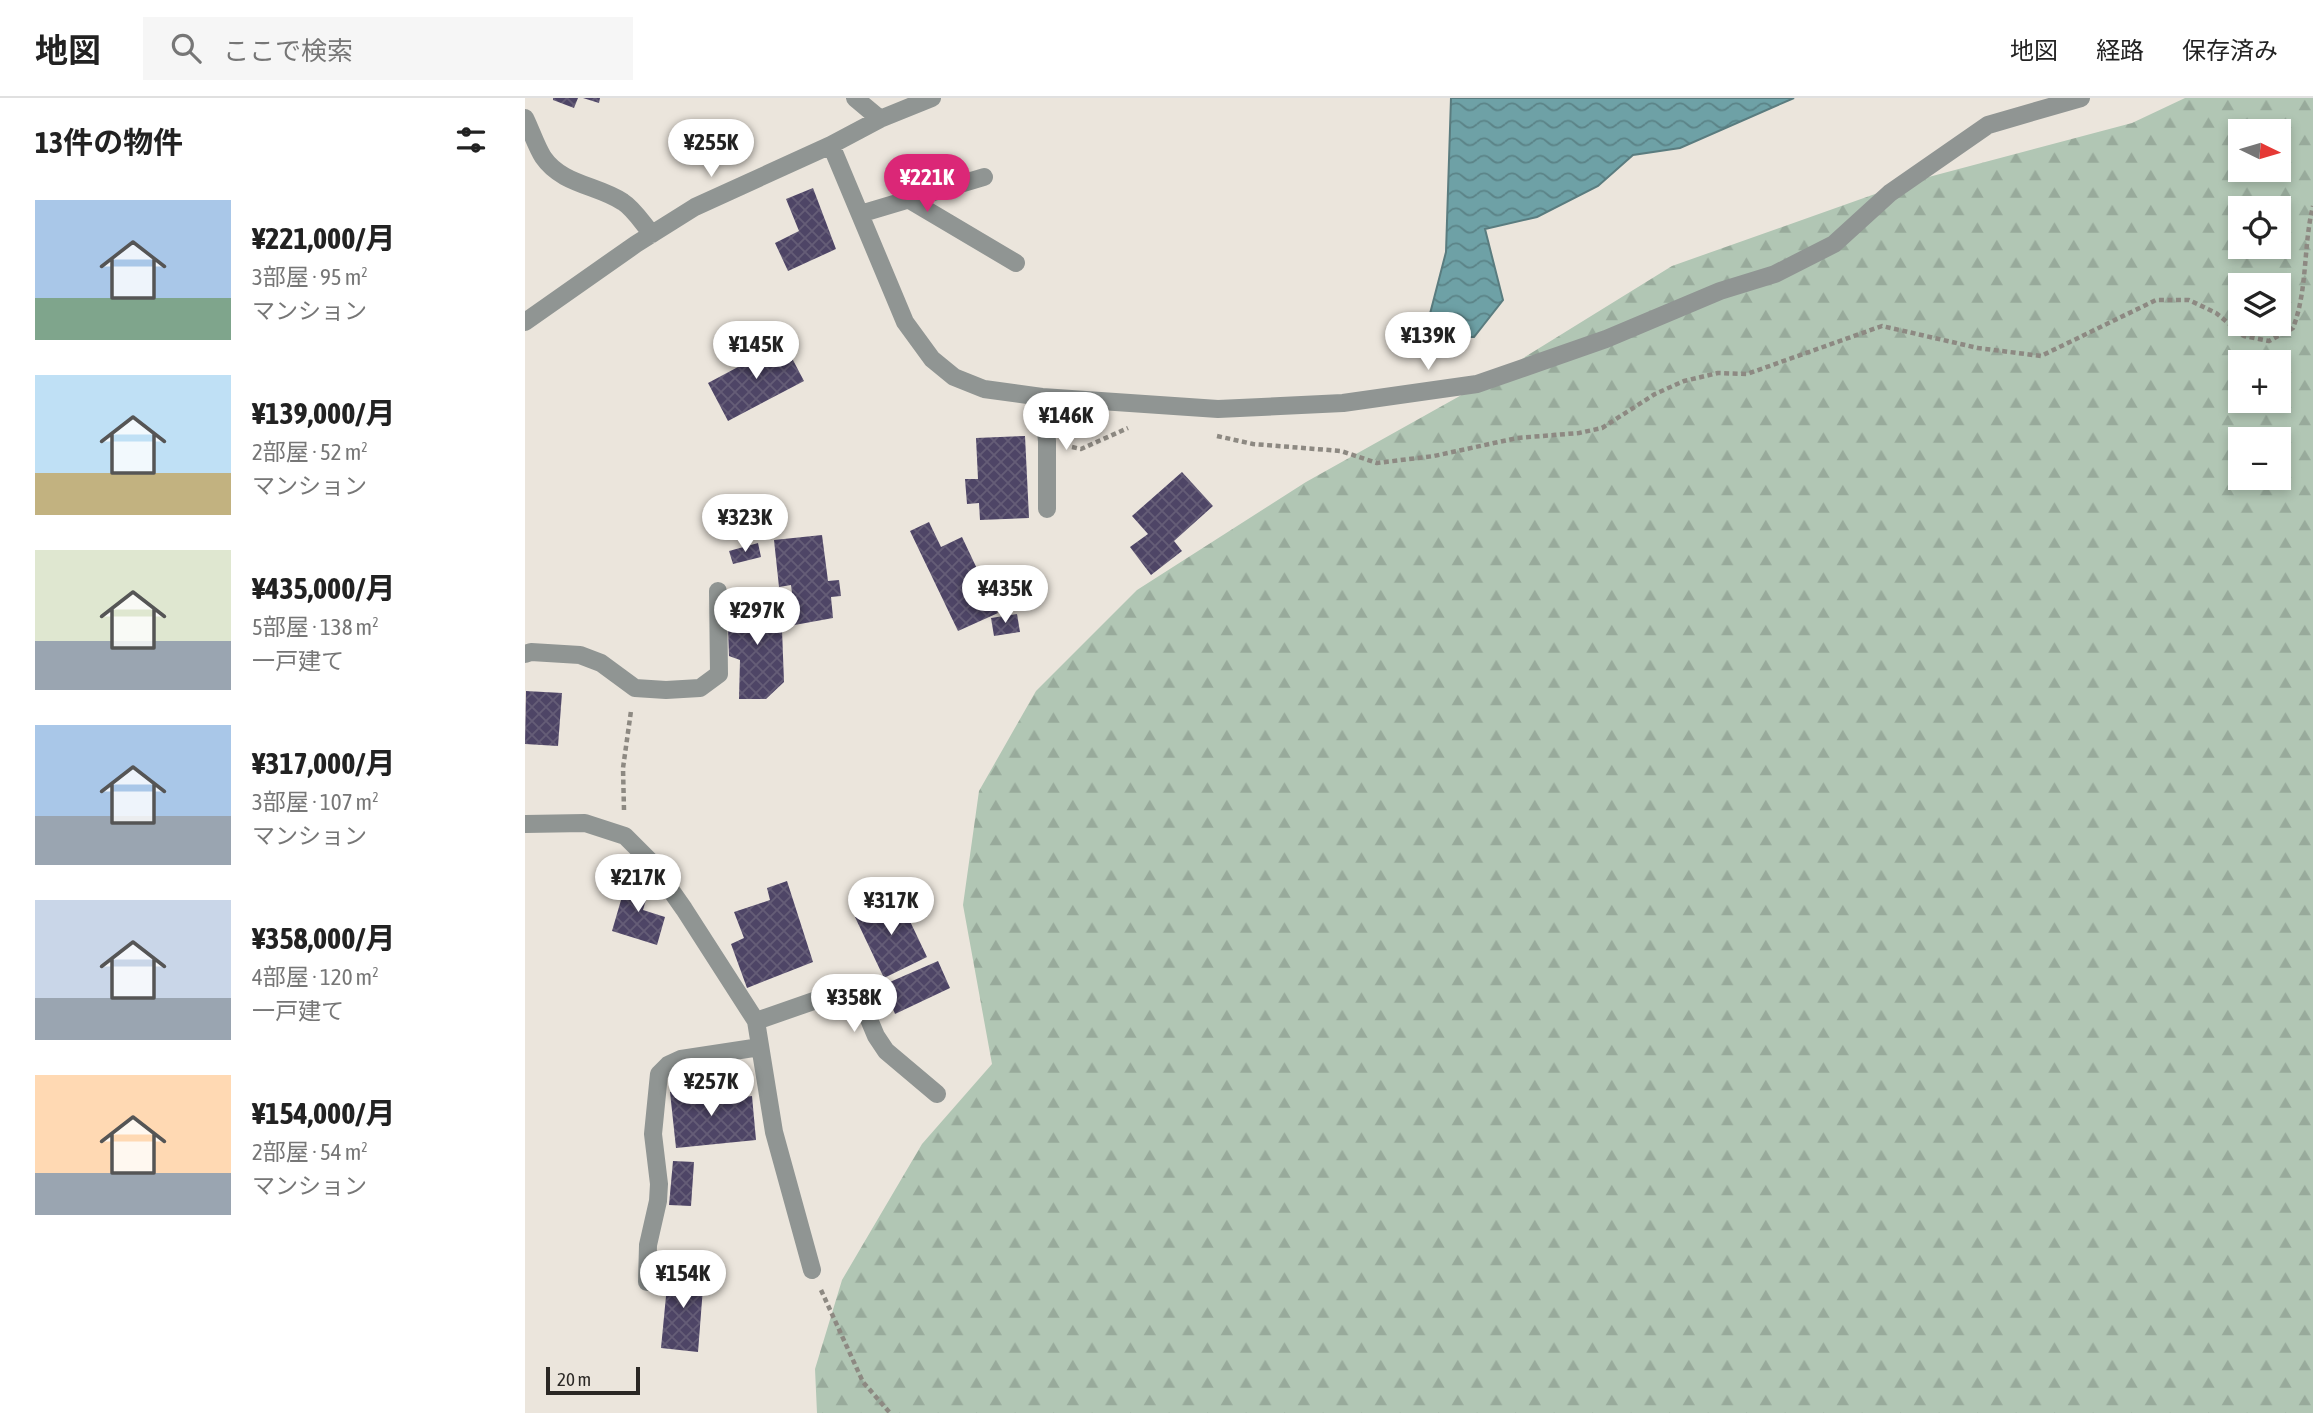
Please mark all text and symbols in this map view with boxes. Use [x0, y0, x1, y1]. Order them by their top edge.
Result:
search box [143, 17, 633, 80]
icon: search [167, 29, 205, 67]
text: 地図 [35, 31, 101, 69]
text: ここで検索 [223, 36, 353, 66]
text: 地図 [2010, 37, 2058, 64]
text: 経路 [2096, 37, 2144, 64]
text: 保存済み [2182, 37, 2278, 64]
north arrow [2228, 119, 2291, 182]
map controls [2228, 119, 2291, 490]
pin: ¥255K [662, 120, 760, 179]
icon: filters [452, 121, 490, 159]
text: 13件の物件 [35, 125, 183, 159]
text: ¥255K [684, 129, 738, 155]
pin: ¥221K [878, 155, 976, 214]
text: ¥221K [900, 164, 954, 190]
button: locate [2228, 196, 2291, 259]
text: ¥221,000/月 [252, 221, 395, 255]
icon: home [91, 228, 175, 312]
text: 3部屋 · 95 m² [252, 264, 368, 290]
button: layers [2228, 273, 2291, 336]
text: マンション [252, 298, 367, 324]
pin: ¥139K [1379, 313, 1477, 372]
pin: ¥145K [707, 322, 805, 381]
text: ¥139K [1401, 322, 1455, 348]
text: ¥145K [729, 331, 783, 357]
button: + [2228, 350, 2291, 413]
pin: ¥146K [1017, 392, 1115, 452]
text: ¥139,000/月 [252, 396, 395, 430]
text: ¥146K [1039, 402, 1093, 428]
icon: home [91, 403, 175, 487]
button: − [2228, 427, 2291, 490]
text: 2部屋 · 52 m² [252, 439, 368, 465]
text: マンション [252, 473, 367, 499]
pin: ¥323K [696, 494, 794, 554]
text: ¥323K [718, 504, 772, 530]
pin: ¥435K [956, 566, 1054, 625]
text: ¥435,000/月 [252, 571, 395, 605]
text: ¥435K [978, 575, 1032, 601]
icon: home [91, 578, 175, 662]
pin: ¥297K [708, 588, 806, 647]
text: ¥297K [730, 597, 784, 623]
text: 5部屋 · 138 m² [252, 614, 379, 640]
text: 一戸建て [252, 648, 344, 674]
text: ¥317,000/月 [252, 746, 395, 780]
icon: home [91, 753, 175, 837]
text: 3部屋 · 107 m² [252, 789, 379, 815]
text: マンション [252, 823, 367, 849]
pin: ¥217K [589, 854, 687, 914]
text: ¥217K [611, 864, 665, 890]
pin: ¥317K [842, 878, 940, 937]
text: ¥317K [864, 887, 918, 913]
text: ¥358,000/月 [252, 921, 395, 955]
icon: home [91, 928, 175, 1012]
text: 4部屋 · 120 m² [252, 964, 379, 990]
pin: ¥358K [805, 974, 903, 1034]
text: ¥358K [827, 984, 881, 1010]
text: 一戸建て [252, 998, 344, 1024]
pin: ¥257K [662, 1058, 760, 1118]
text: ¥257K [684, 1068, 738, 1094]
text: ¥154,000/月 [252, 1096, 395, 1130]
icon: home [91, 1103, 175, 1187]
text: 2部屋 · 54 m² [252, 1139, 368, 1165]
text: マンション [252, 1173, 367, 1199]
pin: ¥154K [634, 1250, 732, 1310]
text: ¥154K [656, 1260, 710, 1286]
scale bar [546, 1364, 641, 1396]
text: 20 m [557, 1368, 591, 1390]

